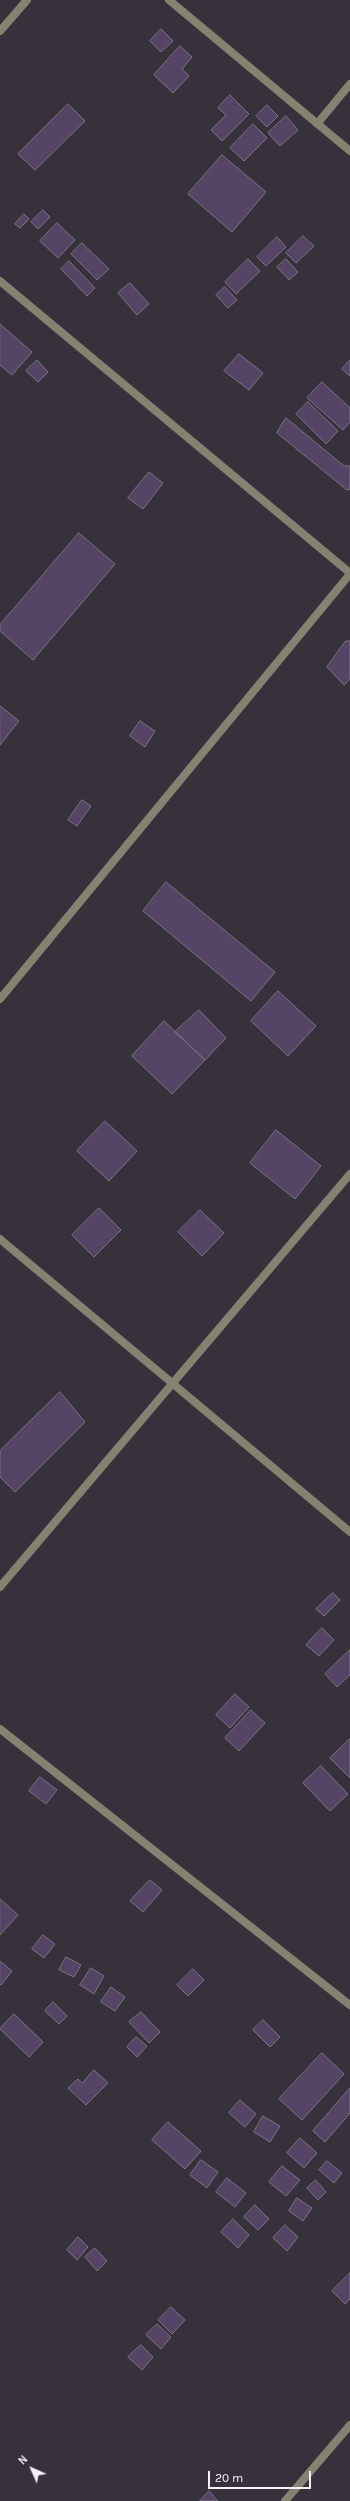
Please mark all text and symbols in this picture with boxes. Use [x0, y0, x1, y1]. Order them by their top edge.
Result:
north arrow [12, 2449, 52, 2489]
text: N [16, 2453, 31, 2468]
scale bar [210, 2463, 313, 2489]
text: 20 m [215, 2471, 243, 2485]

